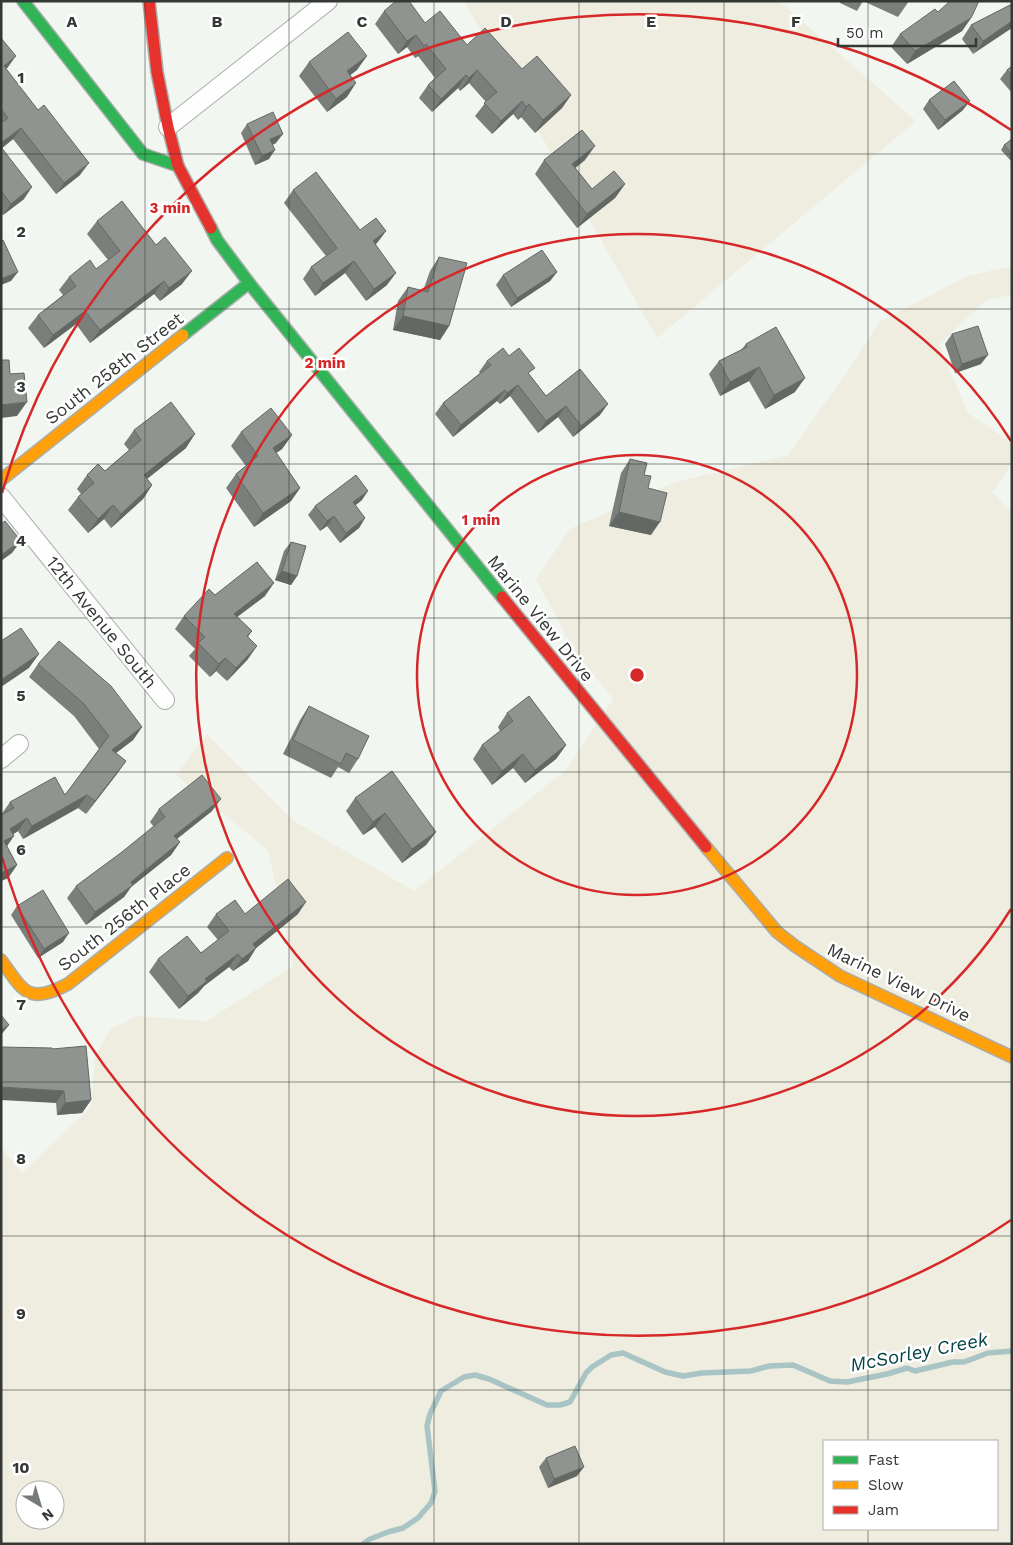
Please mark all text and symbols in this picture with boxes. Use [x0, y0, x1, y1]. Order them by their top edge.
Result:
text: A [67, 12, 78, 31]
text: B [212, 12, 223, 31]
text: C [357, 12, 368, 31]
text: D [500, 12, 512, 31]
text: E [646, 12, 656, 31]
text: F [791, 12, 801, 31]
scale bar [838, 15, 976, 47]
text: 50 m [846, 24, 883, 42]
text: 1 [18, 68, 24, 87]
text: 3 min [150, 199, 190, 217]
text: 2 [16, 222, 26, 241]
street label: South 258th Street [41, 307, 188, 428]
text: 2 min [304, 354, 346, 372]
text: 3 [16, 377, 26, 396]
text: 1 min [462, 511, 500, 529]
text: 4 [16, 531, 26, 550]
street label: Marine View Drive [483, 550, 599, 686]
street label: 12th Avenue South [42, 552, 162, 692]
centre of rings [628, 666, 646, 684]
text: 5 [16, 686, 26, 705]
text: 6 [16, 840, 26, 859]
street label: South 256th Place [54, 859, 194, 975]
street label: Marine View Drive [824, 938, 974, 1026]
text: 7 [16, 995, 26, 1014]
text: 8 [16, 1149, 26, 1168]
text: 9 [16, 1304, 26, 1323]
water label: McSorley Creek [848, 1327, 991, 1377]
legend [823, 1440, 998, 1530]
text: Fast [868, 1451, 900, 1469]
text: 10 [12, 1458, 30, 1477]
text: Slow [868, 1476, 904, 1494]
north arrow [15, 1480, 65, 1530]
text: Jam [868, 1501, 899, 1519]
text: N [39, 1506, 57, 1525]

